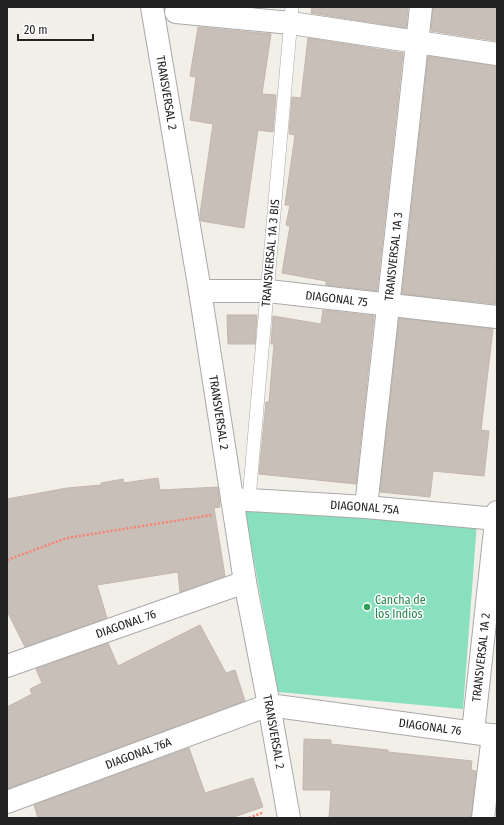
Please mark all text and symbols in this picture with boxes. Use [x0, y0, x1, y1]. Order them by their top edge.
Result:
scale bar [18, 16, 93, 42]
text: 20 m [24, 23, 48, 37]
street label: TRANSVERSAL 2 [153, 54, 180, 131]
street label: TRANSVERSAL 1A 3 BIS [259, 199, 282, 307]
street label: TRANSVERSAL 1A 3 [382, 211, 405, 302]
street label: DIAGONAL 75 [305, 288, 369, 309]
street label: TRANSVERSAL 2 [206, 374, 231, 451]
street label: DIAGONAL 75A [330, 498, 400, 517]
place label: Cancha de los Indios [375, 593, 426, 621]
marker: Cancha de los Indios [362, 602, 372, 612]
street label: DIAGONAL 76 [94, 607, 158, 641]
street label: TRANSVERSAL 1A 2 [469, 612, 493, 703]
street label: TRANSVERSAL 2 [260, 693, 287, 770]
street label: DIAGONAL 76 [398, 716, 462, 738]
street label: DIAGONAL 76A [103, 735, 174, 772]

